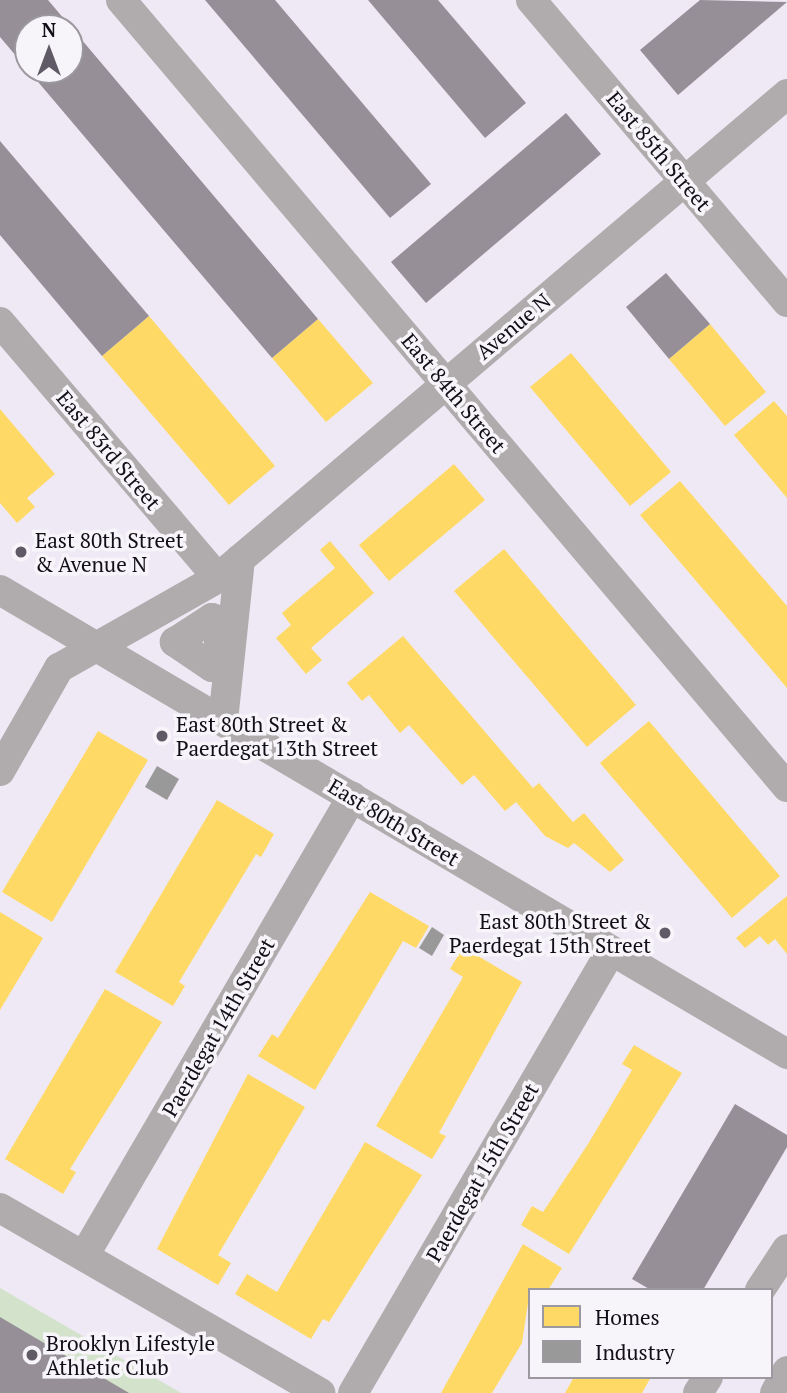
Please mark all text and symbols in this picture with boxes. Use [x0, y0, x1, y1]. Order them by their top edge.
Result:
north arrow [14, 14, 84, 84]
text: N [42, 17, 56, 42]
street label: East 85th Street [602, 86, 716, 216]
street label: Avenue N [471, 288, 555, 364]
street label: East 84th Street [397, 328, 511, 458]
street label: East 83rd Street [52, 385, 166, 515]
place label: East 80th Street & Avenue N [35, 527, 183, 577]
marker: East 80th Street & Avenue N [13, 544, 29, 560]
place label: East 80th Street & Paerdegat 13th Street [176, 711, 378, 761]
marker: East 80th Street & Paerdegat 13th Street [154, 728, 170, 744]
street label: East 80th Street [324, 773, 464, 871]
place label: East 80th Street & Paerdegat 15th Street [449, 908, 651, 958]
marker: East 80th Street & Paerdegat 15th Street [657, 925, 673, 941]
street label: Paerdegat 14th Street [157, 933, 279, 1121]
street label: Paerdegat 15th Street [421, 1078, 543, 1266]
legend [528, 1288, 773, 1379]
text: Homes [595, 1303, 660, 1331]
place label: Brooklyn Lifestyle Athletic Club [46, 1330, 215, 1380]
text: Industry [595, 1338, 675, 1366]
marker: Brooklyn Lifestyle Athletic Club [24, 1347, 40, 1363]

